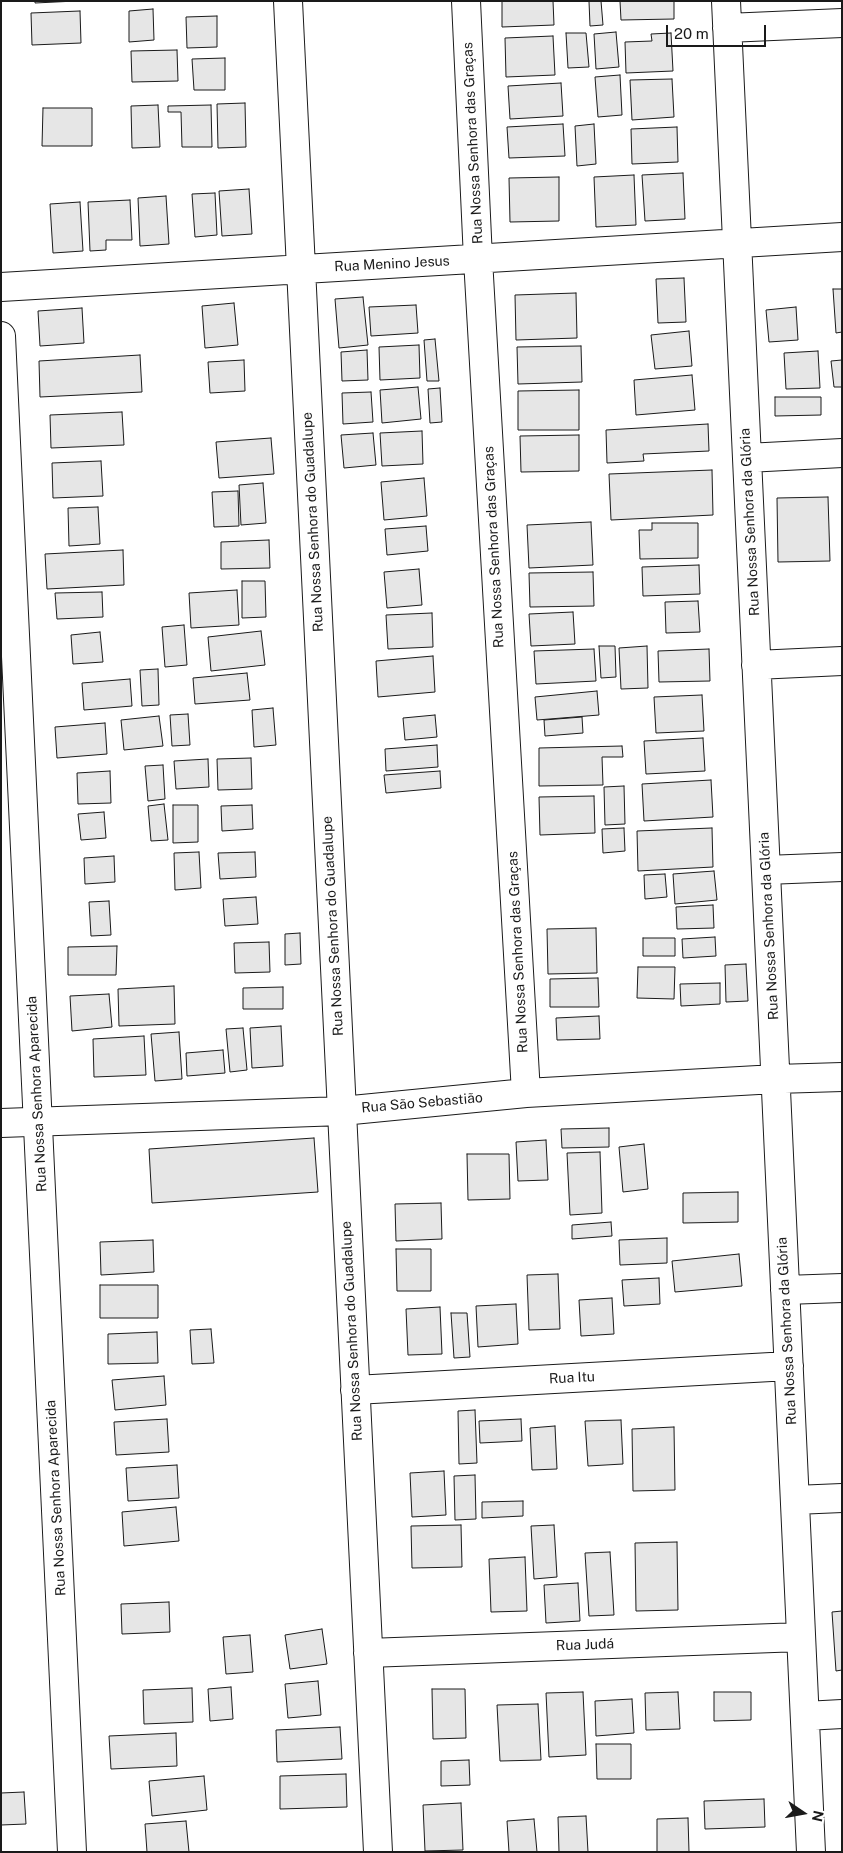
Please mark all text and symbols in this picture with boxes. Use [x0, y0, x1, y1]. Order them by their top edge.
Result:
scale bar [668, 15, 768, 47]
text: 20 m [674, 25, 709, 42]
street label: Rua Nossa Senhora das Graças [459, 42, 487, 244]
street label: Rua Menino Jesus [334, 253, 450, 275]
street label: Rua Nossa Senhora do Guadalupe [299, 412, 327, 632]
street label: Rua Nossa Senhora da Glória [737, 428, 763, 616]
street label: Rua Nossa Senhora das Graças [480, 446, 508, 648]
street label: Rua Nossa Senhora do Guadalupe [319, 816, 347, 1036]
street label: Rua Nossa Senhora da Glória [756, 832, 782, 1020]
street label: Rua Nossa Senhora das Graças [504, 851, 532, 1053]
street label: Rua Nossa Senhora Aparecida [23, 996, 51, 1192]
street label: Rua São Sebastião [361, 1089, 483, 1117]
street label: Rua Nossa Senhora do Guadalupe [338, 1221, 366, 1441]
street label: Rua Nossa Senhora da Glória [774, 1237, 800, 1425]
street label: Rua Itu [549, 1368, 595, 1388]
street label: Rua Nossa Senhora Aparecida [42, 1400, 70, 1596]
street label: Rua Judá [556, 1636, 614, 1654]
north arrow [778, 1788, 828, 1838]
text: N [809, 1809, 827, 1823]

